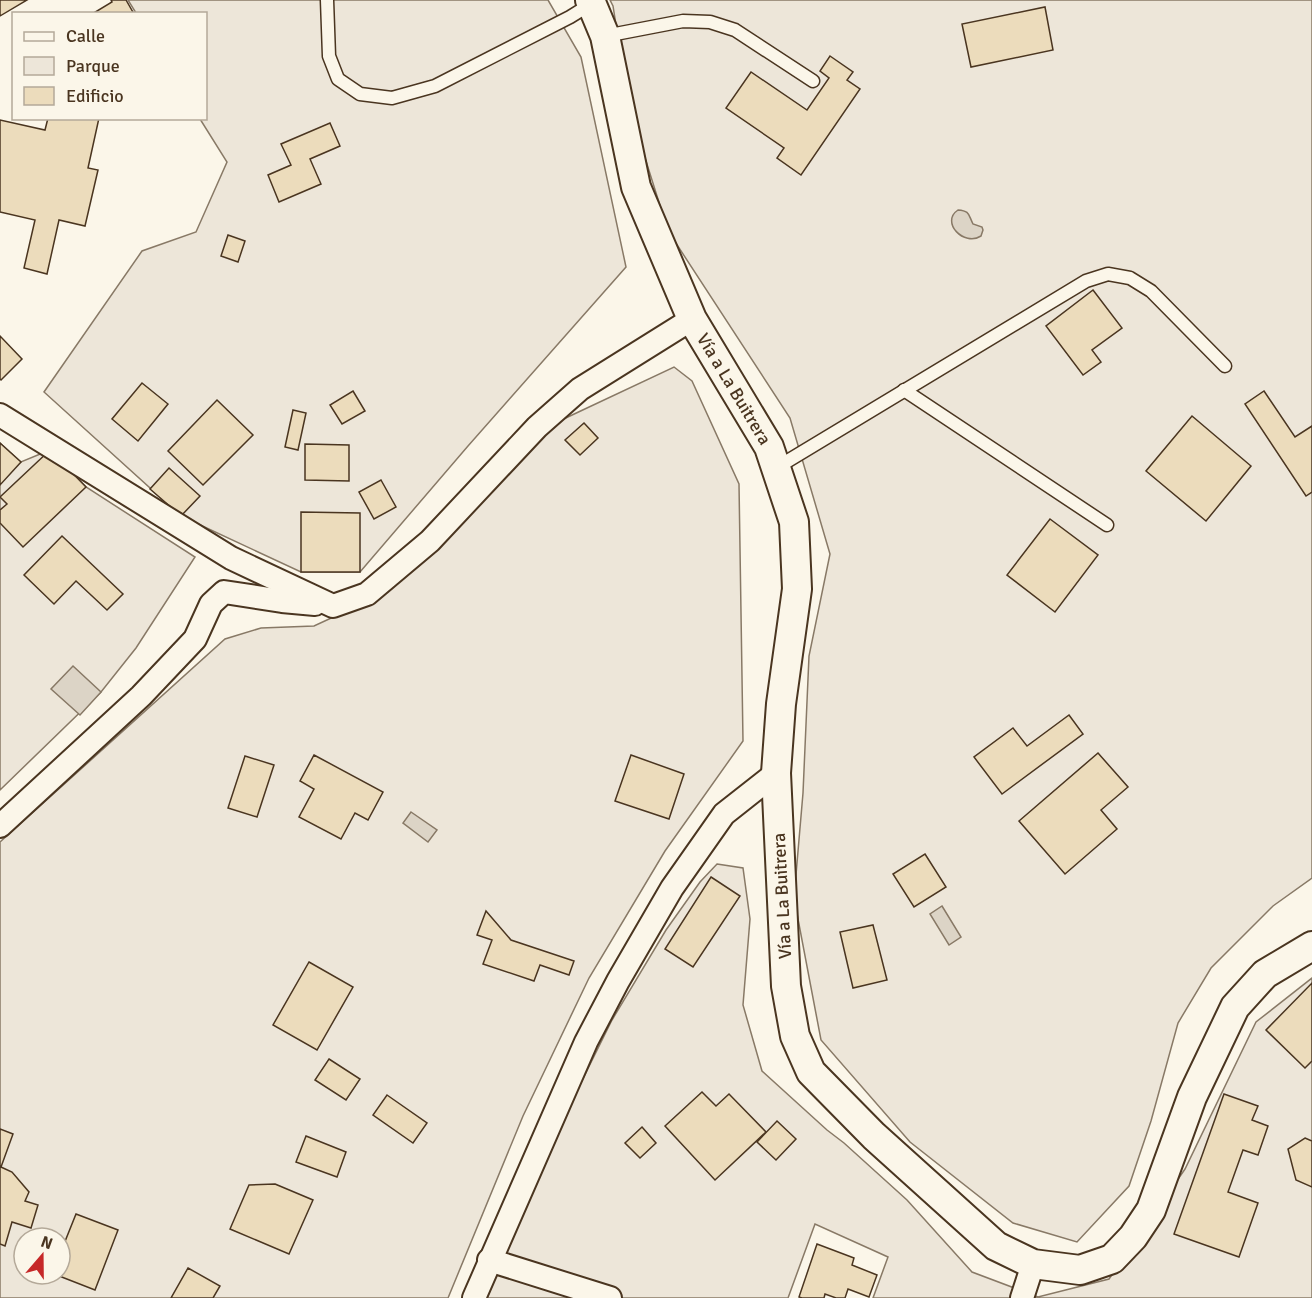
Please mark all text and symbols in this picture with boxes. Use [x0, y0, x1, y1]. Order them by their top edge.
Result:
legend [12, 12, 207, 120]
text: Calle [66, 25, 105, 47]
text: Parque [66, 55, 120, 77]
text: Edificio [66, 85, 124, 107]
street label: Vía a La Buitrera [692, 329, 776, 449]
street label: Vía a La Buitrera [768, 832, 796, 960]
north arrow [12, 1226, 72, 1286]
text: N [38, 1232, 55, 1254]

